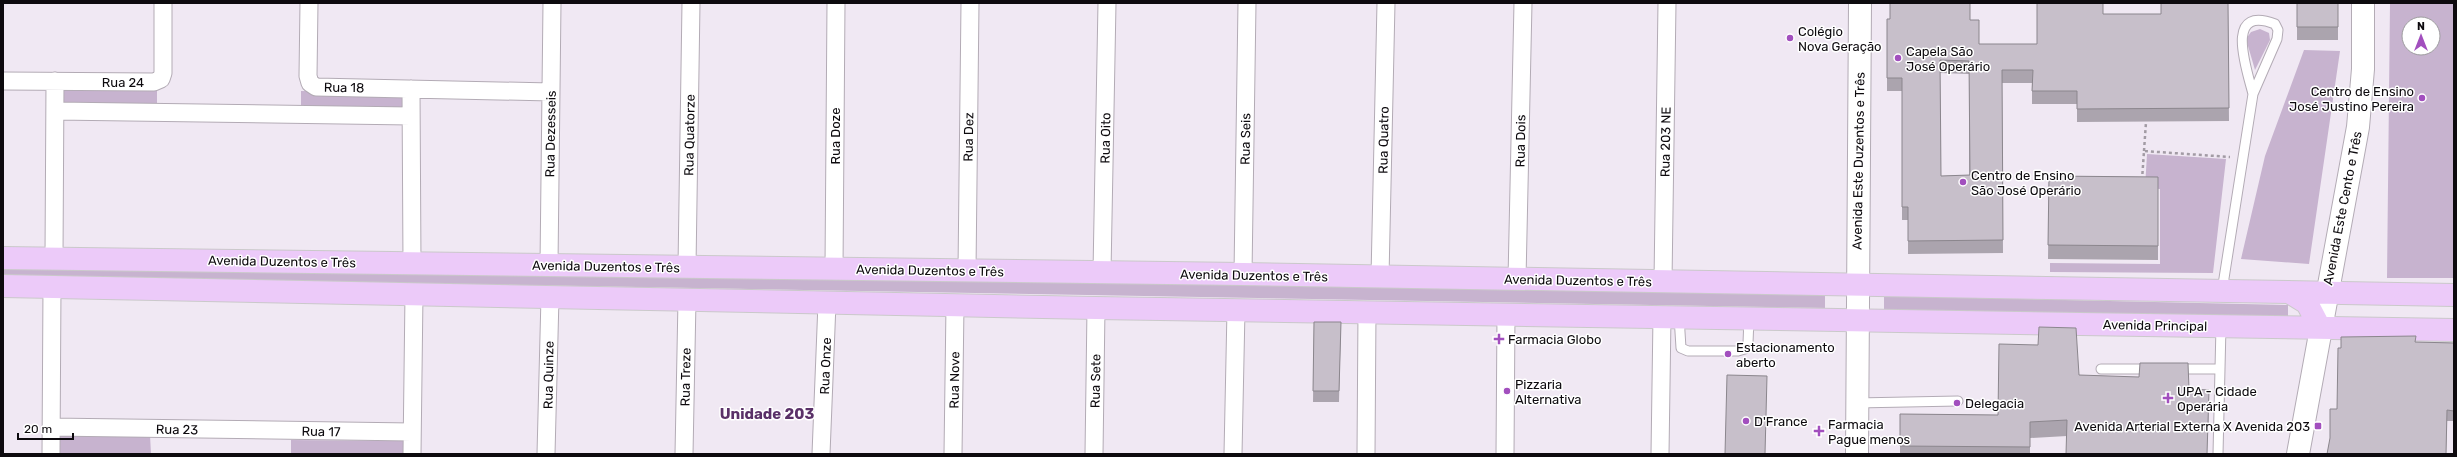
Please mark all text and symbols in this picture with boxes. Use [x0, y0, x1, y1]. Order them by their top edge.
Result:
north arrow [2401, 16, 2441, 56]
text: N [2417, 20, 2425, 33]
place label: Colégio Nova Geração [1798, 24, 1882, 54]
marker: Colégio Nova Geração [1785, 33, 1795, 43]
place label: Capela São José Operário [1906, 44, 1990, 74]
marker: Capela São José Operário [1893, 53, 1903, 63]
street label: Avenida Este Duzentos e Três [1849, 72, 1868, 250]
street label: Rua 24 [102, 75, 144, 90]
street label: Rua 18 [324, 80, 364, 95]
place label: Centro de Ensino José Justino Pereira [2289, 84, 2414, 114]
street label: Rua Dezesseis [542, 90, 559, 178]
marker: Centro de Ensino José Justino Pereira [2417, 93, 2427, 103]
street label: Rua Quatorze [681, 94, 698, 176]
street label: Rua Quatro [1375, 106, 1392, 174]
street label: Rua 203 NE [1657, 107, 1674, 177]
street label: Rua Doze [828, 108, 843, 164]
street label: Rua Dez [961, 112, 976, 162]
street label: Rua Oito [1098, 112, 1113, 164]
street label: Rua Seis [1238, 113, 1253, 165]
street label: Rua Dois [1513, 114, 1528, 168]
street label: Avenida Este Cento e Três [2320, 129, 2365, 286]
place label: Centro de Ensino São José Operário [1971, 168, 2081, 198]
marker: Centro de Ensino São José Operário [1958, 177, 1968, 187]
street label: Avenida Duzentos e Três [208, 253, 356, 270]
street label: Avenida Duzentos e Três [532, 258, 680, 275]
street label: Avenida Duzentos e Três [856, 262, 1004, 279]
street label: Avenida Duzentos e Três [1180, 267, 1328, 284]
street label: Avenida Duzentos e Três [1504, 272, 1652, 289]
street label: Avenida Principal [2103, 317, 2207, 334]
place label: Farmacia Globo [1508, 332, 1601, 347]
marker: Farmacia Globo [1493, 333, 1505, 345]
street label: Rua Onze [817, 337, 834, 395]
place label: Estacionamento aberto [1736, 340, 1835, 370]
street label: Rua Quinze [540, 341, 557, 409]
street label: Rua Treze [677, 348, 694, 407]
marker: Estacionamento aberto [1723, 349, 1733, 359]
street label: Rua Nove [947, 351, 962, 409]
street label: Rua Sete [1088, 354, 1103, 408]
place label: Pizzaria Alternativa [1515, 377, 1582, 407]
place label: UPA - Cidade Operária [2177, 384, 2257, 414]
marker: Pizzaria Alternativa [1502, 386, 1512, 396]
marker: UPA - Cidade Operária [2162, 392, 2174, 404]
place label: Delegacia [1965, 396, 2024, 412]
marker: Delegacia [1952, 398, 1962, 408]
district label: Unidade 203 [720, 405, 814, 423]
place label: D'France [1754, 414, 1808, 429]
scale bar [18, 415, 73, 441]
marker: D'France [1741, 416, 1751, 426]
place label: Farmacia Pague menos [1828, 417, 1911, 448]
place label: Avenida Arterial Externa X Avenida 203 [2074, 419, 2310, 434]
marker: Avenida Arterial Externa X Avenida 203 [2313, 421, 2323, 431]
text: 20 m [24, 422, 52, 436]
street label: Rua 23 [156, 422, 198, 437]
street label: Rua 17 [301, 424, 341, 439]
marker: Farmacia Pague menos [1813, 425, 1825, 437]

